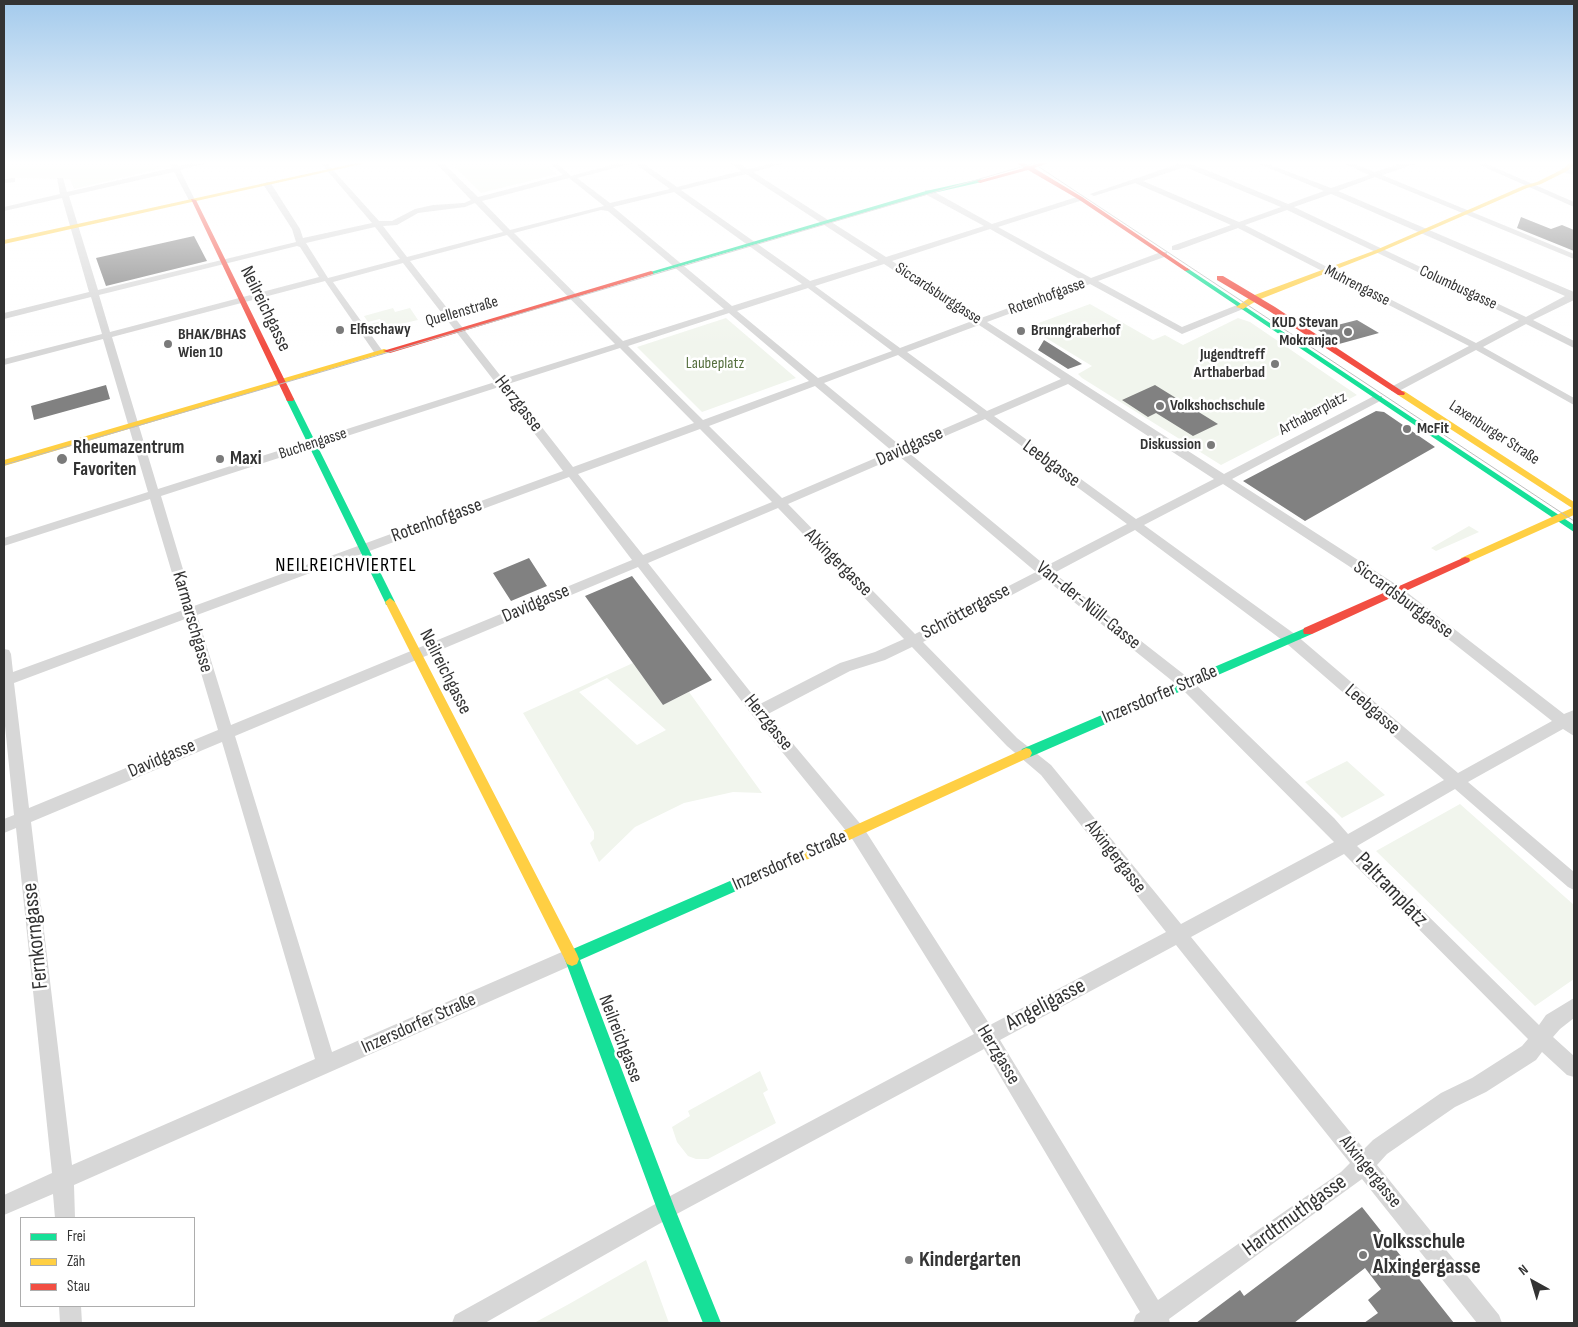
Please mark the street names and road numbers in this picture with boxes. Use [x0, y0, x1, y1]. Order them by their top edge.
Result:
street label: Siccardsburggasse [891, 259, 985, 329]
street label: Muhrengasse [1321, 261, 1393, 311]
street label: Columbusgasse [1416, 262, 1500, 314]
street label: Neilreichgasse [235, 263, 295, 355]
street label: Rotenhofgasse [1006, 274, 1088, 320]
street label: Quellenstraße [424, 293, 500, 331]
street label: Herzgasse [489, 371, 547, 437]
street label: Arthaberplatz [1276, 388, 1350, 440]
street label: Laxenburger Straße [1445, 397, 1543, 469]
street label: Davidgasse [873, 422, 947, 472]
street label: Buchengasse [277, 424, 349, 464]
street label: Leebgasse [1018, 435, 1084, 493]
street label: Rotenhofgasse [389, 494, 485, 548]
street label: Alxingergasse [799, 524, 877, 602]
street label: Siccardsburggasse [1349, 556, 1457, 644]
street label: Van-der-Nüll-Gasse [1031, 557, 1145, 655]
street label: Karmarschgasse [167, 569, 217, 675]
street label: Schröttergasse [918, 579, 1014, 645]
street label: Davidgasse [499, 580, 573, 628]
street label: Neilreichgasse [414, 626, 476, 718]
street label: Inzersdorfer Straße [1099, 661, 1221, 729]
street label: Leebgasse [1340, 680, 1404, 740]
street label: Herzgasse [739, 690, 797, 756]
street label: Davidgasse [125, 735, 199, 783]
street label: Alxingergasse [1079, 816, 1151, 898]
street label: Inzersdorfer Straße [729, 826, 851, 896]
street label: Paltramplatz [1349, 847, 1433, 933]
street label: Fernkorngasse [17, 881, 55, 991]
street label: Angeligasse [1001, 973, 1091, 1037]
street label: Inzersdorfer Straße [358, 989, 480, 1059]
street label: Neilreichgasse [593, 992, 647, 1086]
street label: Herzgasse [971, 1021, 1025, 1089]
street label: Alxingergasse [1334, 1131, 1406, 1213]
street label: Hardtmuthgasse [1238, 1169, 1352, 1263]

